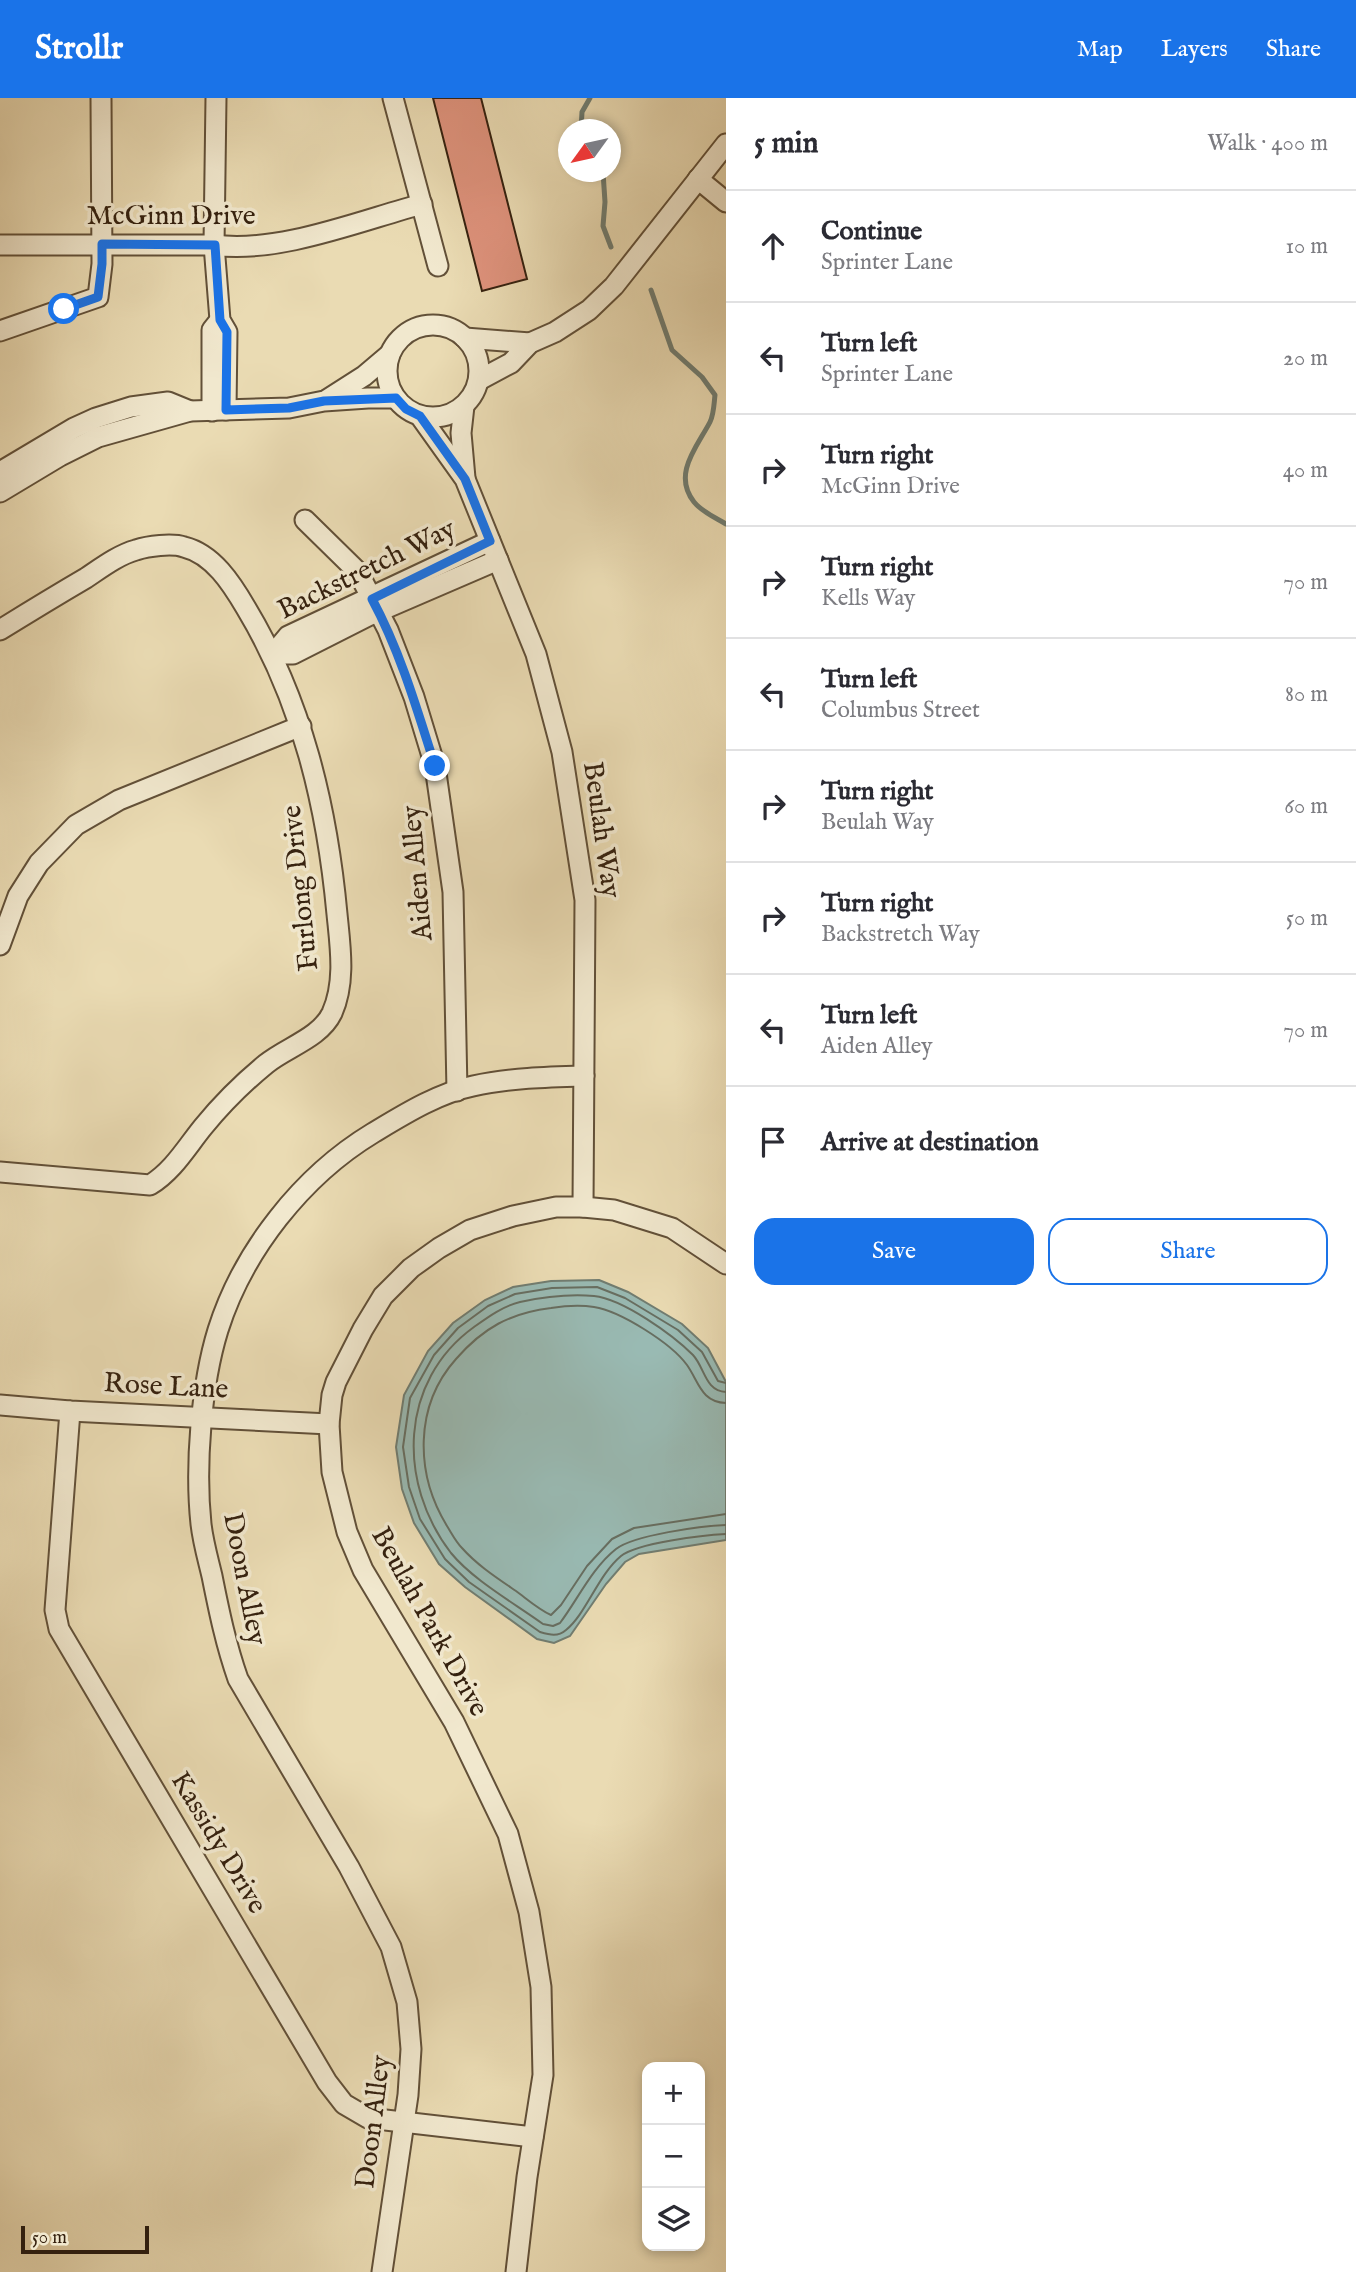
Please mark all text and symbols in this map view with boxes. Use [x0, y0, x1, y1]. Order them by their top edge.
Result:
text: Strollr [35, 28, 123, 70]
text: Map [1077, 34, 1123, 65]
text: Layers [1161, 34, 1228, 65]
text: Share [1266, 34, 1321, 65]
north arrow [558, 119, 621, 182]
text: 5 min [754, 125, 819, 163]
text: Walk · 400 m [1207, 129, 1328, 158]
street label: McGinn Drive [86, 199, 256, 234]
text: Continue [821, 215, 922, 248]
icon: ahead [754, 227, 792, 265]
text: 10 m [1285, 232, 1328, 261]
text: Sprinter Lane [821, 248, 953, 277]
route start [48, 293, 79, 324]
text: Turn left [821, 327, 918, 360]
icon: left [754, 339, 792, 377]
text: 20 m [1283, 344, 1328, 373]
text: Sprinter Lane [821, 360, 953, 389]
text: Turn right [821, 439, 934, 472]
icon: right [754, 451, 792, 489]
text: 40 m [1283, 456, 1328, 485]
text: McGinn Drive [821, 472, 960, 501]
street label: Backstretch Way [272, 512, 462, 628]
text: Turn right [821, 551, 934, 584]
icon: right [754, 563, 792, 601]
text: 70 m [1283, 568, 1328, 597]
text: Kells Way [821, 584, 915, 613]
text: Turn left [821, 663, 918, 696]
icon: left [754, 675, 792, 713]
text: 80 m [1285, 680, 1328, 709]
text: Columbus Street [821, 696, 980, 725]
route end [419, 750, 450, 781]
street label: Beulah Way [574, 760, 628, 901]
text: Turn right [821, 775, 934, 808]
icon: right [754, 787, 792, 825]
text: 60 m [1284, 792, 1328, 821]
street label: Furlong Drive [275, 803, 327, 973]
street label: Aiden Alley [395, 804, 441, 943]
text: Beulah Way [821, 808, 934, 837]
text: Turn right [821, 887, 934, 920]
icon: right [754, 899, 792, 937]
text: 50 m [1286, 904, 1328, 933]
text: Backstretch Way [821, 920, 980, 949]
text: Turn left [821, 999, 918, 1032]
icon: left [754, 1011, 792, 1049]
text: 70 m [1283, 1016, 1328, 1045]
text: Aiden Alley [821, 1032, 933, 1061]
icon: arrive [754, 1123, 792, 1161]
text: Arrive at destination [821, 1126, 1039, 1159]
button: Save [754, 1218, 1034, 1285]
button: Share [1048, 1218, 1328, 1285]
street label: Rose Lane [103, 1366, 229, 1408]
street label: Doon Alley [214, 1510, 274, 1648]
street label: Beulah Park Drive [362, 1521, 496, 1723]
street label: Kassidy Drive [162, 1766, 274, 1920]
street label: Doon Alley [348, 2053, 400, 2191]
map controls [642, 2062, 705, 2251]
button: + [642, 2062, 705, 2125]
button: − [642, 2125, 705, 2188]
button: layers [642, 2188, 705, 2251]
scale bar [21, 2223, 149, 2255]
text: 50 m [32, 2226, 67, 2250]

